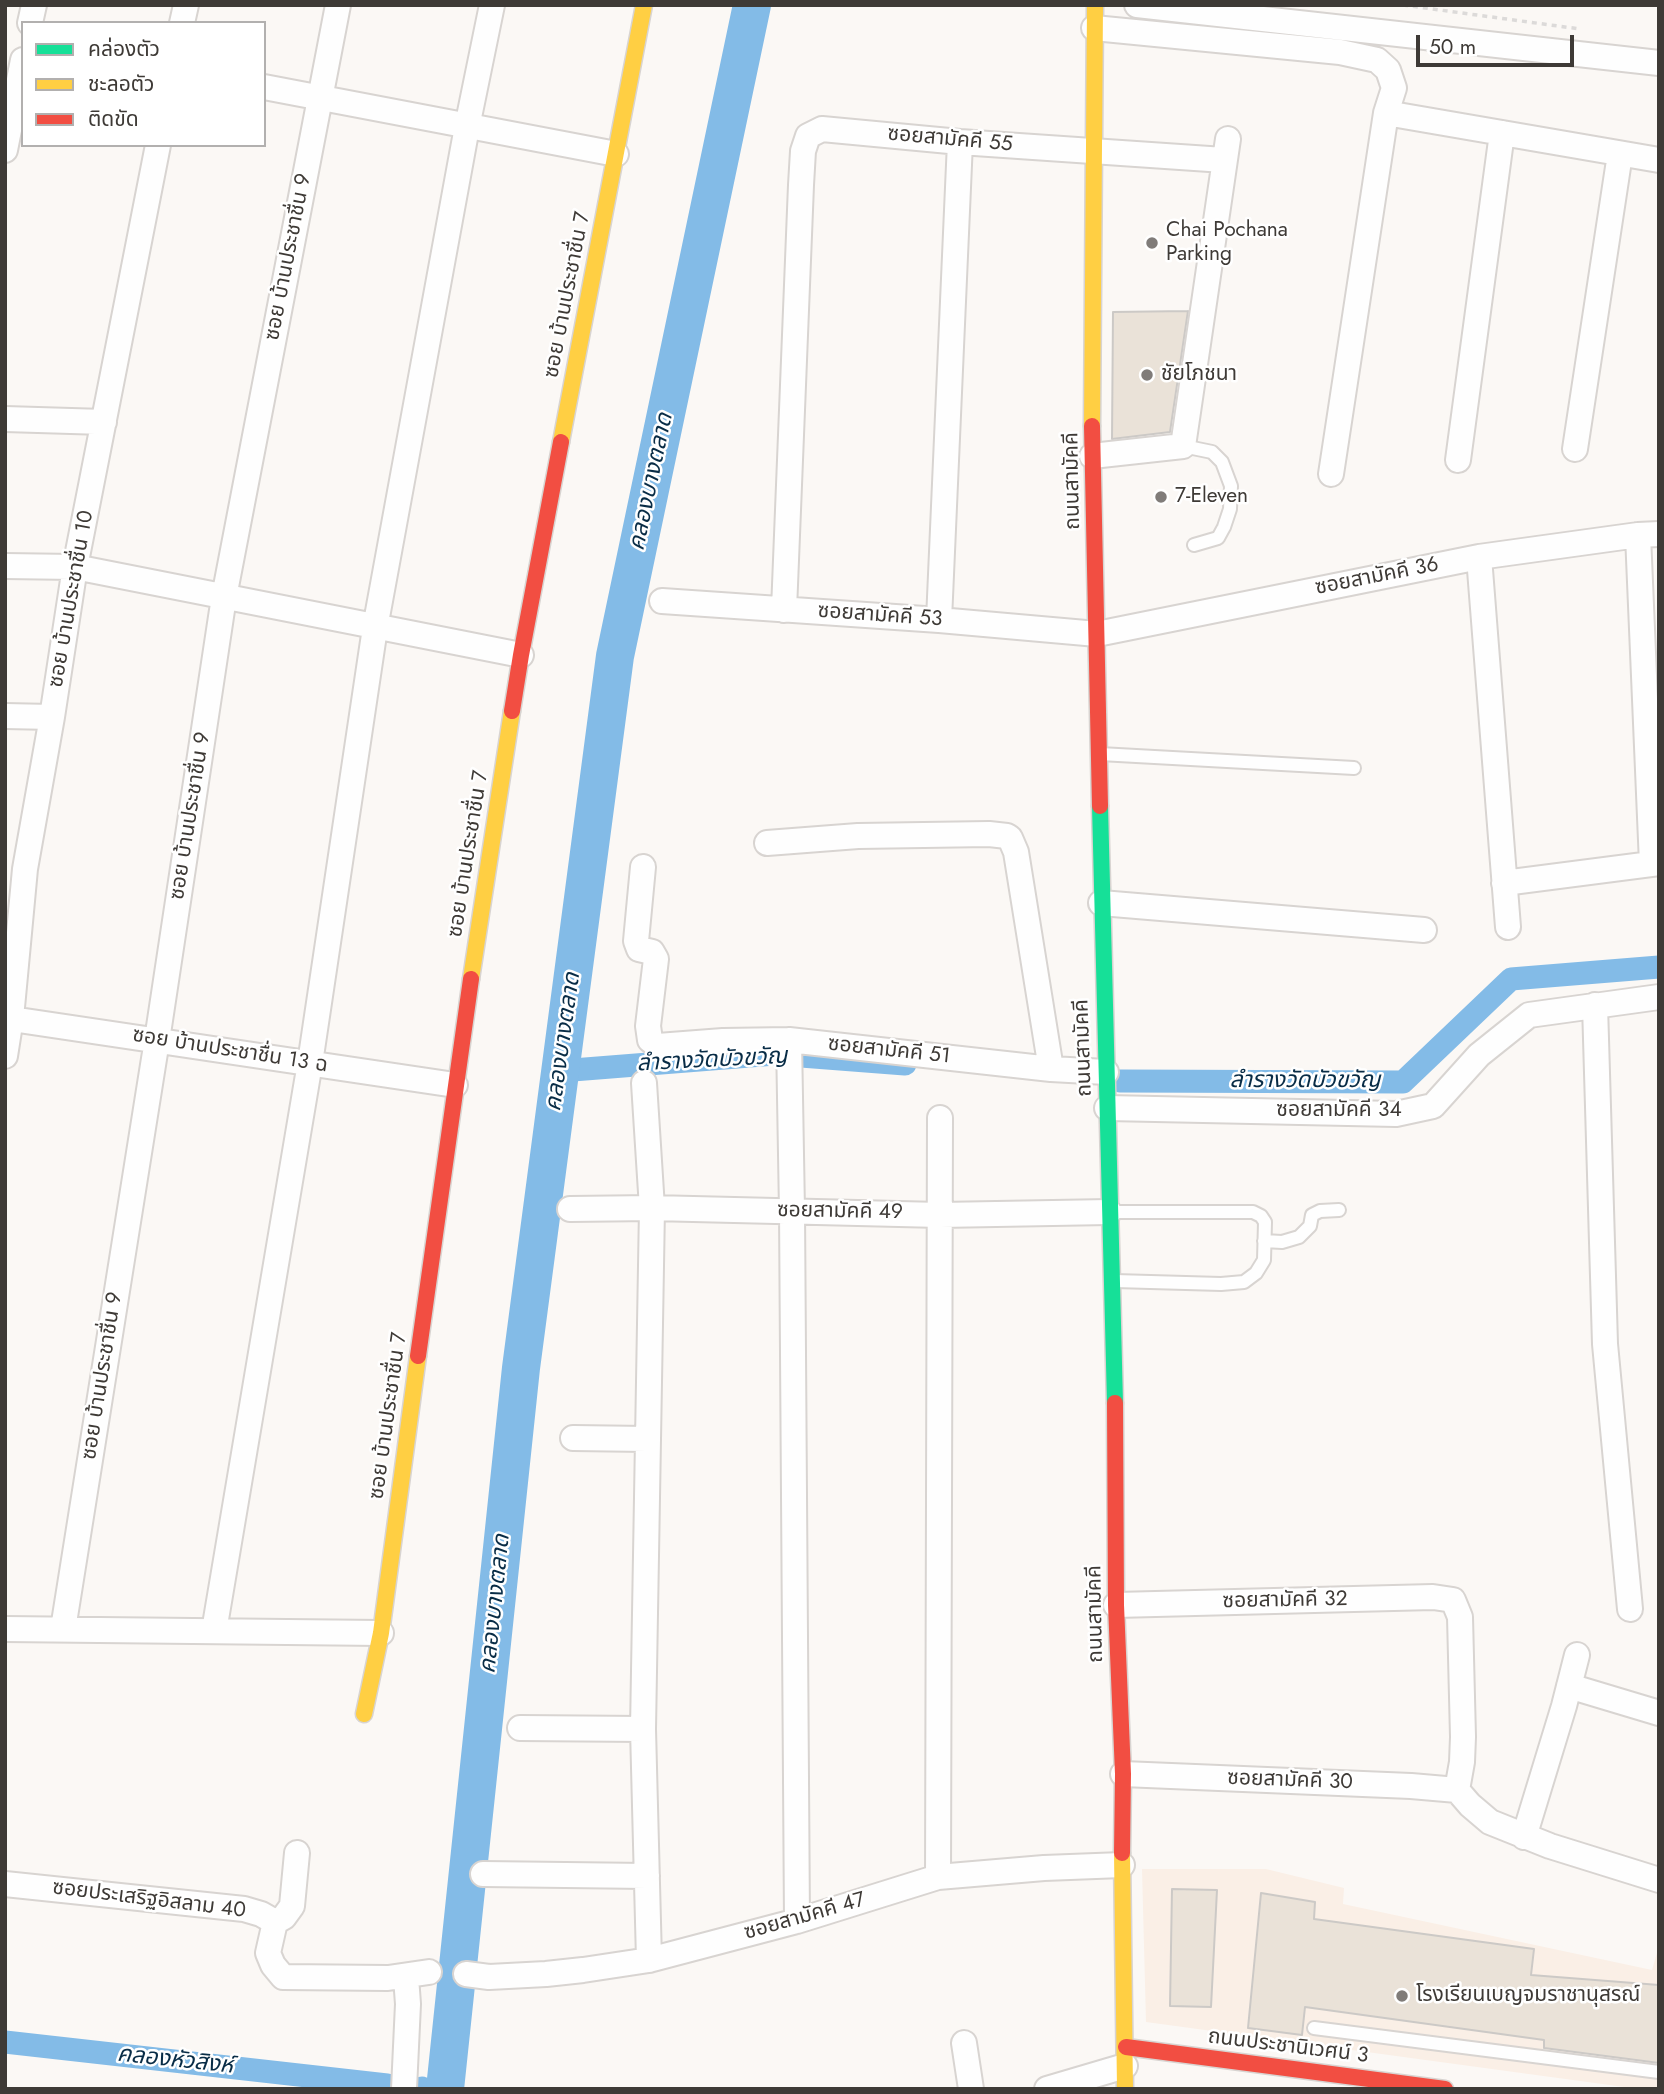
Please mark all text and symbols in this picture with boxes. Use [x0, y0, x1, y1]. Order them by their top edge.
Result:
legend [21, 21, 266, 147]
scale bar [1419, 21, 1576, 65]
text: 50 m [1429, 32, 1476, 62]
text: คล่องตัว [88, 34, 160, 64]
text: ชะลอตัว [88, 69, 154, 99]
text: ติดขัด [88, 104, 139, 134]
street label: ซอยสามัคคี 55 [886, 122, 1014, 158]
street label: ซอย บ้านประชาชื่น 9 [260, 171, 318, 343]
street label: ซอย บ้านประชาชื่น 7 [540, 210, 596, 380]
place label: Chai Pochana Parking [1166, 218, 1288, 268]
marker: Chai Pochana Parking [1144, 235, 1160, 251]
place label: ชัยโภชนา [1161, 362, 1237, 388]
marker: ชัยโภชนา [1139, 367, 1155, 383]
water label: คลองบางตลาด [624, 411, 680, 553]
street label: ถนนสามัคคี [1060, 432, 1086, 530]
place label: 7-Eleven [1175, 484, 1248, 510]
marker: 7-Eleven [1153, 489, 1169, 505]
street label: ซอย บ้านประชาชื่น 10 [44, 508, 100, 690]
street label: ซอยสามัคคี 36 [1313, 553, 1441, 601]
street label: ซอยสามัคคี 53 [817, 599, 943, 633]
street label: ซอย บ้านประชาชื่น 9 [165, 730, 217, 902]
street label: ซอย บ้านประชาชื่น 7 [443, 769, 495, 939]
water label: คลองบางตลาด [541, 971, 587, 1113]
street label: ถนนสามัคคี [1070, 999, 1098, 1097]
street label: ซอย บ้านประชาชื่น 13 ฉ [131, 1023, 329, 1079]
street label: ซอยสามัคคี 51 [827, 1032, 951, 1070]
water label: ลำรางวัดบัวขวัญ [636, 1043, 788, 1079]
water label: ลำรางวัดบัวขวัญ [1230, 1067, 1380, 1095]
street label: ซอยสามัคคี 34 [1276, 1098, 1402, 1124]
street label: ซอยสามัคคี 49 [777, 1198, 903, 1226]
street label: ซอย บ้านประชาชื่น 9 [77, 1290, 129, 1462]
street label: ซอย บ้านประชาชื่น 7 [365, 1331, 413, 1501]
water label: คลองบางตลาด [475, 1533, 517, 1675]
street label: ถนนสามัคคี [1083, 1565, 1109, 1663]
street label: ซอยสามัคคี 32 [1222, 1587, 1348, 1615]
street label: ซอยสามัคคี 30 [1227, 1766, 1353, 1796]
street label: ซอยประเสริฐอิสลาม 40 [51, 1876, 247, 1924]
street label: ซอยสามัคคี 47 [741, 1888, 869, 1946]
place label: โรงเรียนเบญจมราชานุสรณ์ [1416, 1983, 1640, 2009]
marker: โรงเรียนเบญจมราชานุสรณ์ [1394, 1988, 1410, 2004]
street label: ถนนประชานิเวศน์ 3 [1206, 2025, 1370, 2069]
water label: คลองหัวสิงห์ [116, 2041, 234, 2081]

